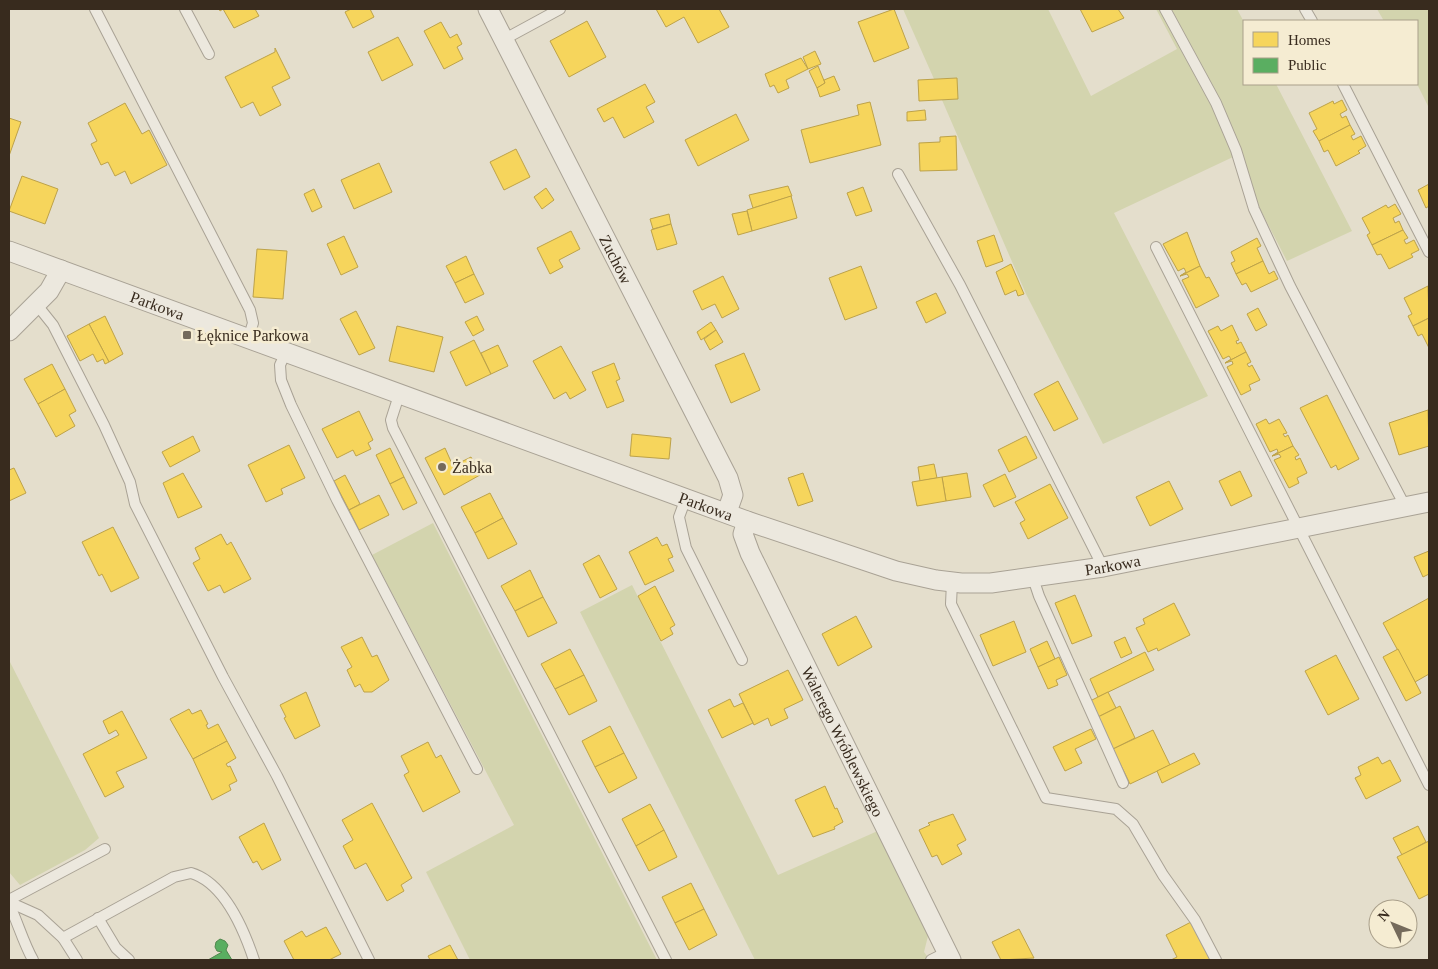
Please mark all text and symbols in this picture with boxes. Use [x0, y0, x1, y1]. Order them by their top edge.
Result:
legend [1243, 20, 1418, 85]
text: Homes [1288, 32, 1331, 48]
text: Public [1288, 57, 1327, 73]
street label: Zuchów [596, 232, 635, 287]
street label: Parkowa [128, 288, 186, 323]
place label: Łęknice Parkowa [197, 327, 309, 345]
marker: Łęknice Parkowa [181, 329, 193, 341]
place label: Żabka [452, 459, 492, 476]
marker: Żabka [436, 461, 448, 473]
street label: Parkowa [676, 489, 735, 524]
street label: Parkowa [1084, 552, 1142, 579]
street label: Walerego Wróblewskiego [798, 664, 887, 820]
north arrow [1368, 899, 1418, 949]
text: N [1375, 907, 1393, 924]

